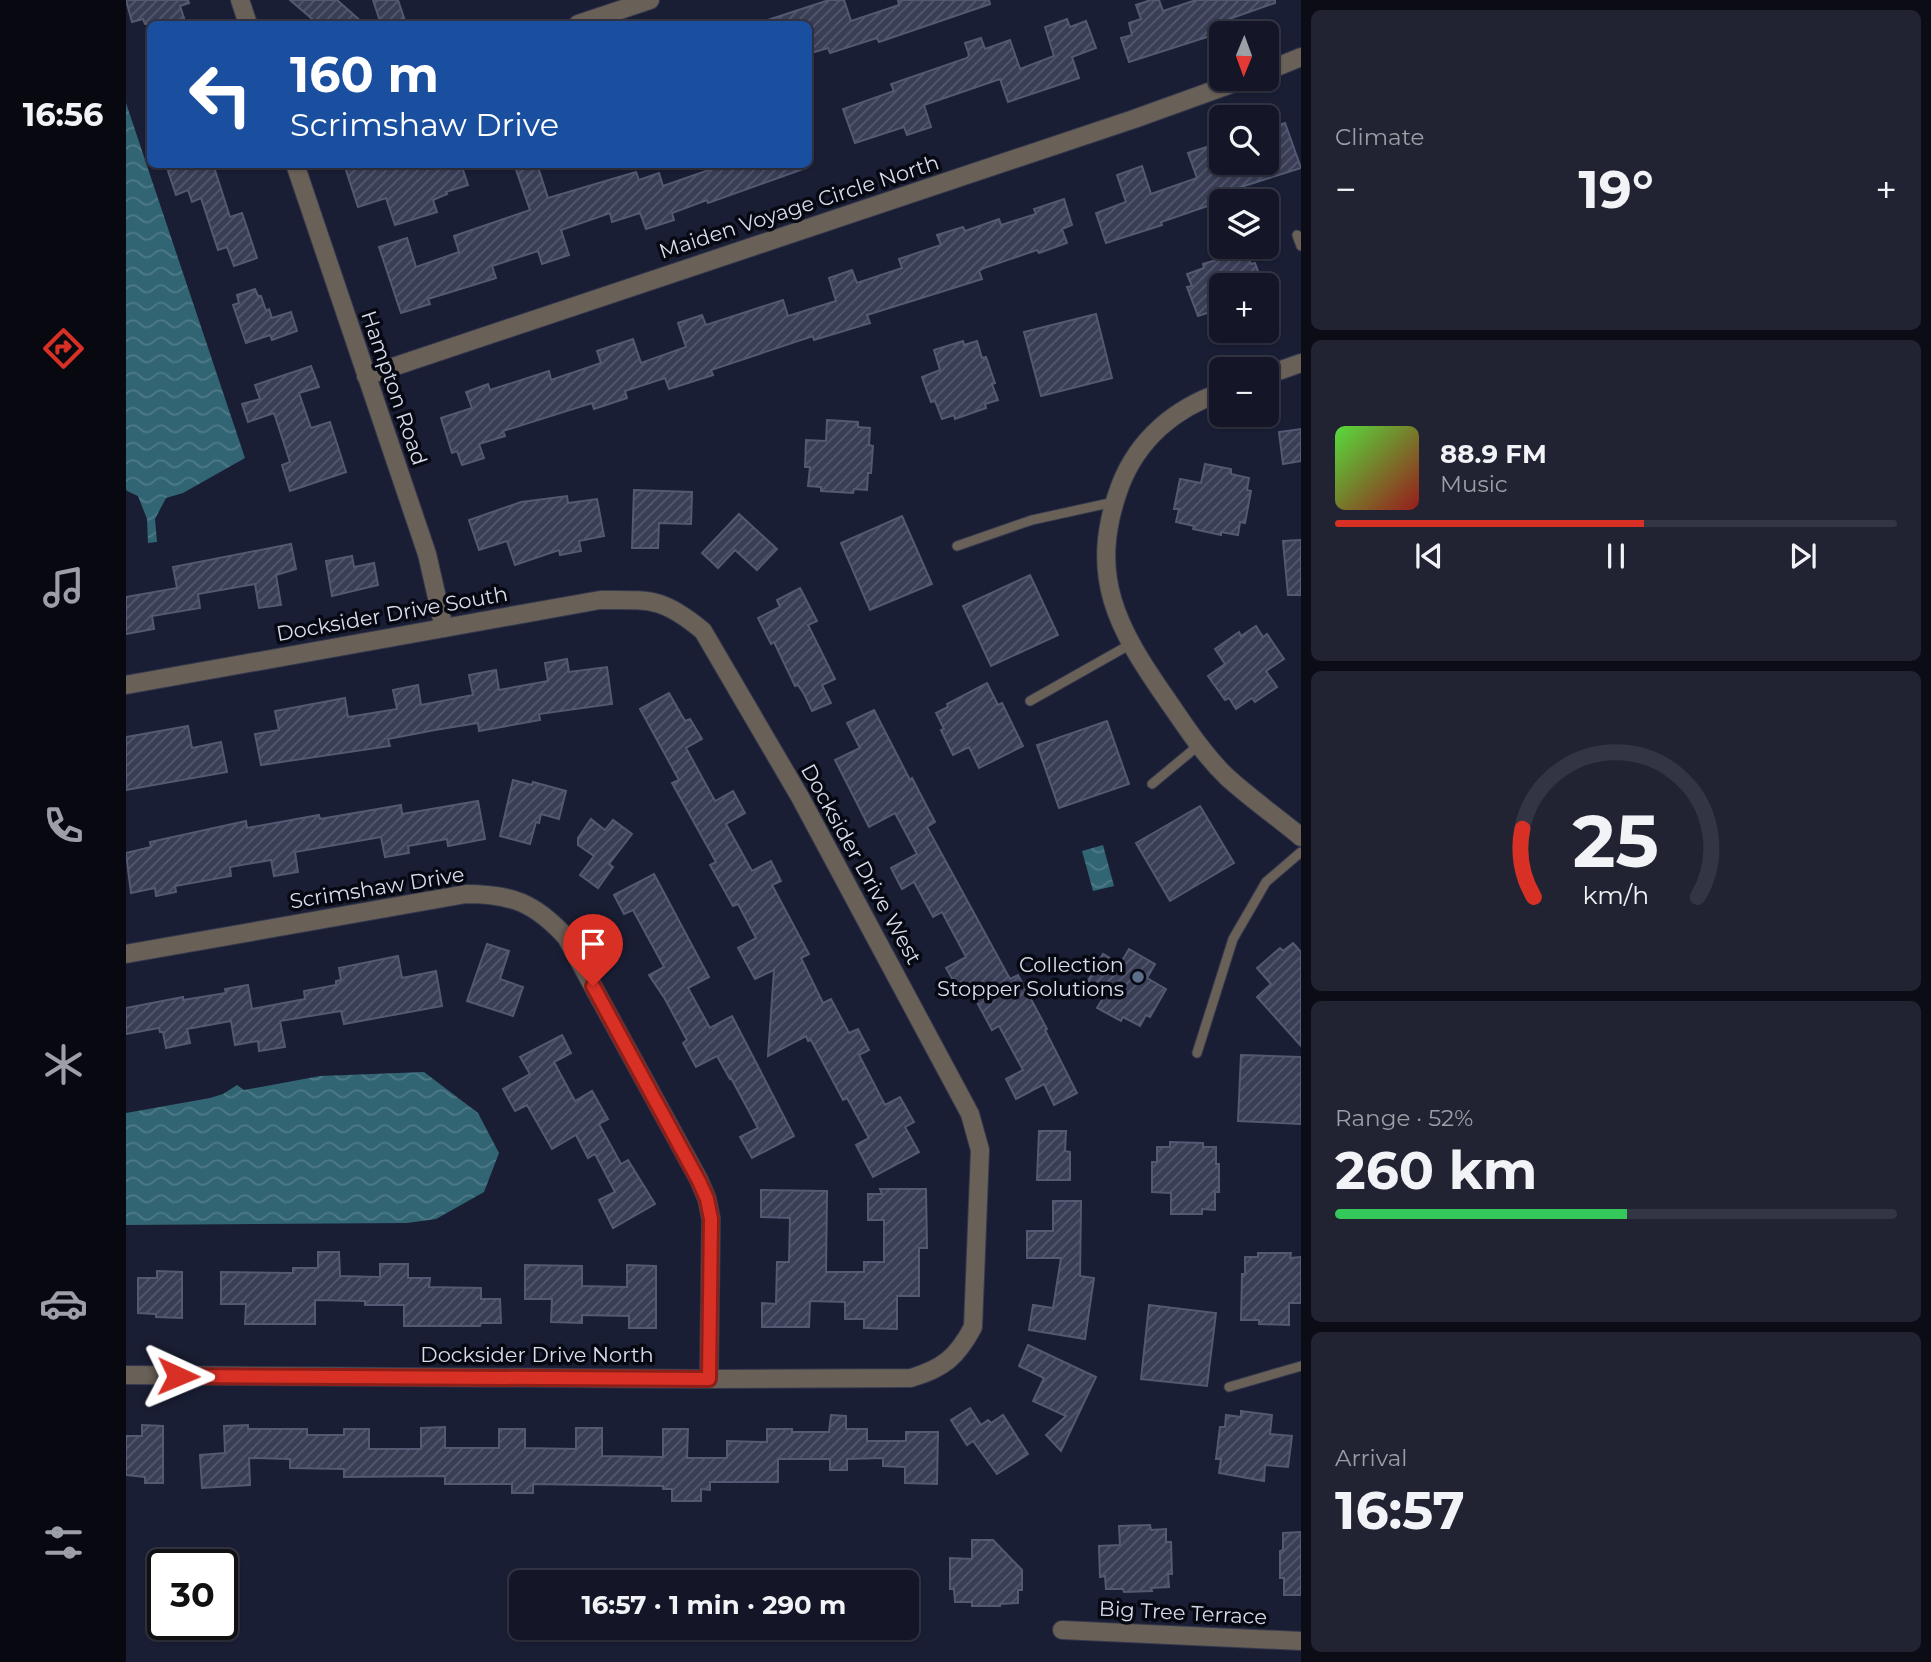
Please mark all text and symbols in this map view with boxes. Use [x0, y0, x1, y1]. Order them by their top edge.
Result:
north arrow [1209, 21, 1279, 91]
map controls [1209, 21, 1279, 427]
text: 160 m [290, 45, 439, 104]
icon: left [175, 49, 266, 140]
text: 16:56 [23, 95, 103, 134]
text: Scrimshaw Drive [290, 105, 559, 144]
button: search [1209, 105, 1279, 175]
text: Climate [1335, 123, 1424, 151]
street label: Maiden Voyage Circle North [656, 149, 942, 264]
text: 19° [1578, 158, 1654, 221]
text: − [1335, 166, 1357, 213]
text: + [1875, 166, 1897, 213]
button: layers [1209, 189, 1279, 259]
button: + [1209, 273, 1279, 343]
street label: Hampton Road [356, 307, 433, 468]
icon: directions [39, 324, 88, 373]
button: − [1209, 357, 1279, 427]
text: 88.9 FM [1440, 438, 1547, 470]
text: Music [1440, 470, 1508, 498]
icon: previous [1410, 537, 1448, 575]
icon: pause [1597, 537, 1635, 575]
icon: next [1784, 537, 1822, 575]
icon: music [39, 563, 88, 612]
street label: Docksider Drive South [274, 581, 510, 646]
street label: Docksider Drive West [796, 759, 927, 968]
text: 25 [1573, 797, 1659, 885]
icon: phone [39, 801, 88, 850]
street label: Scrimshaw Drive [288, 861, 466, 914]
text: km/h [1583, 880, 1649, 910]
pin [563, 914, 623, 986]
icon: arrive [574, 925, 612, 963]
place label: Collection Stopper Solutions [937, 952, 1124, 1001]
marker: Collection Stopper Solutions [1130, 969, 1146, 985]
icon: climate [39, 1040, 88, 1089]
text: Range · 52% [1335, 1104, 1473, 1132]
text: 260 km [1335, 1139, 1537, 1202]
icon: car [39, 1279, 88, 1328]
position arrow [141, 1339, 215, 1413]
street label: Docksider Drive North [420, 1342, 654, 1367]
text: Arrival [1335, 1444, 1408, 1472]
text: 16:57 [1335, 1479, 1465, 1542]
icon: filters [39, 1518, 88, 1567]
speed limit sign: 30 [147, 1549, 238, 1640]
text: 16:57 · 1 min · 290 m [582, 1589, 846, 1621]
street label: Big Tree Terrace [1098, 1596, 1268, 1629]

